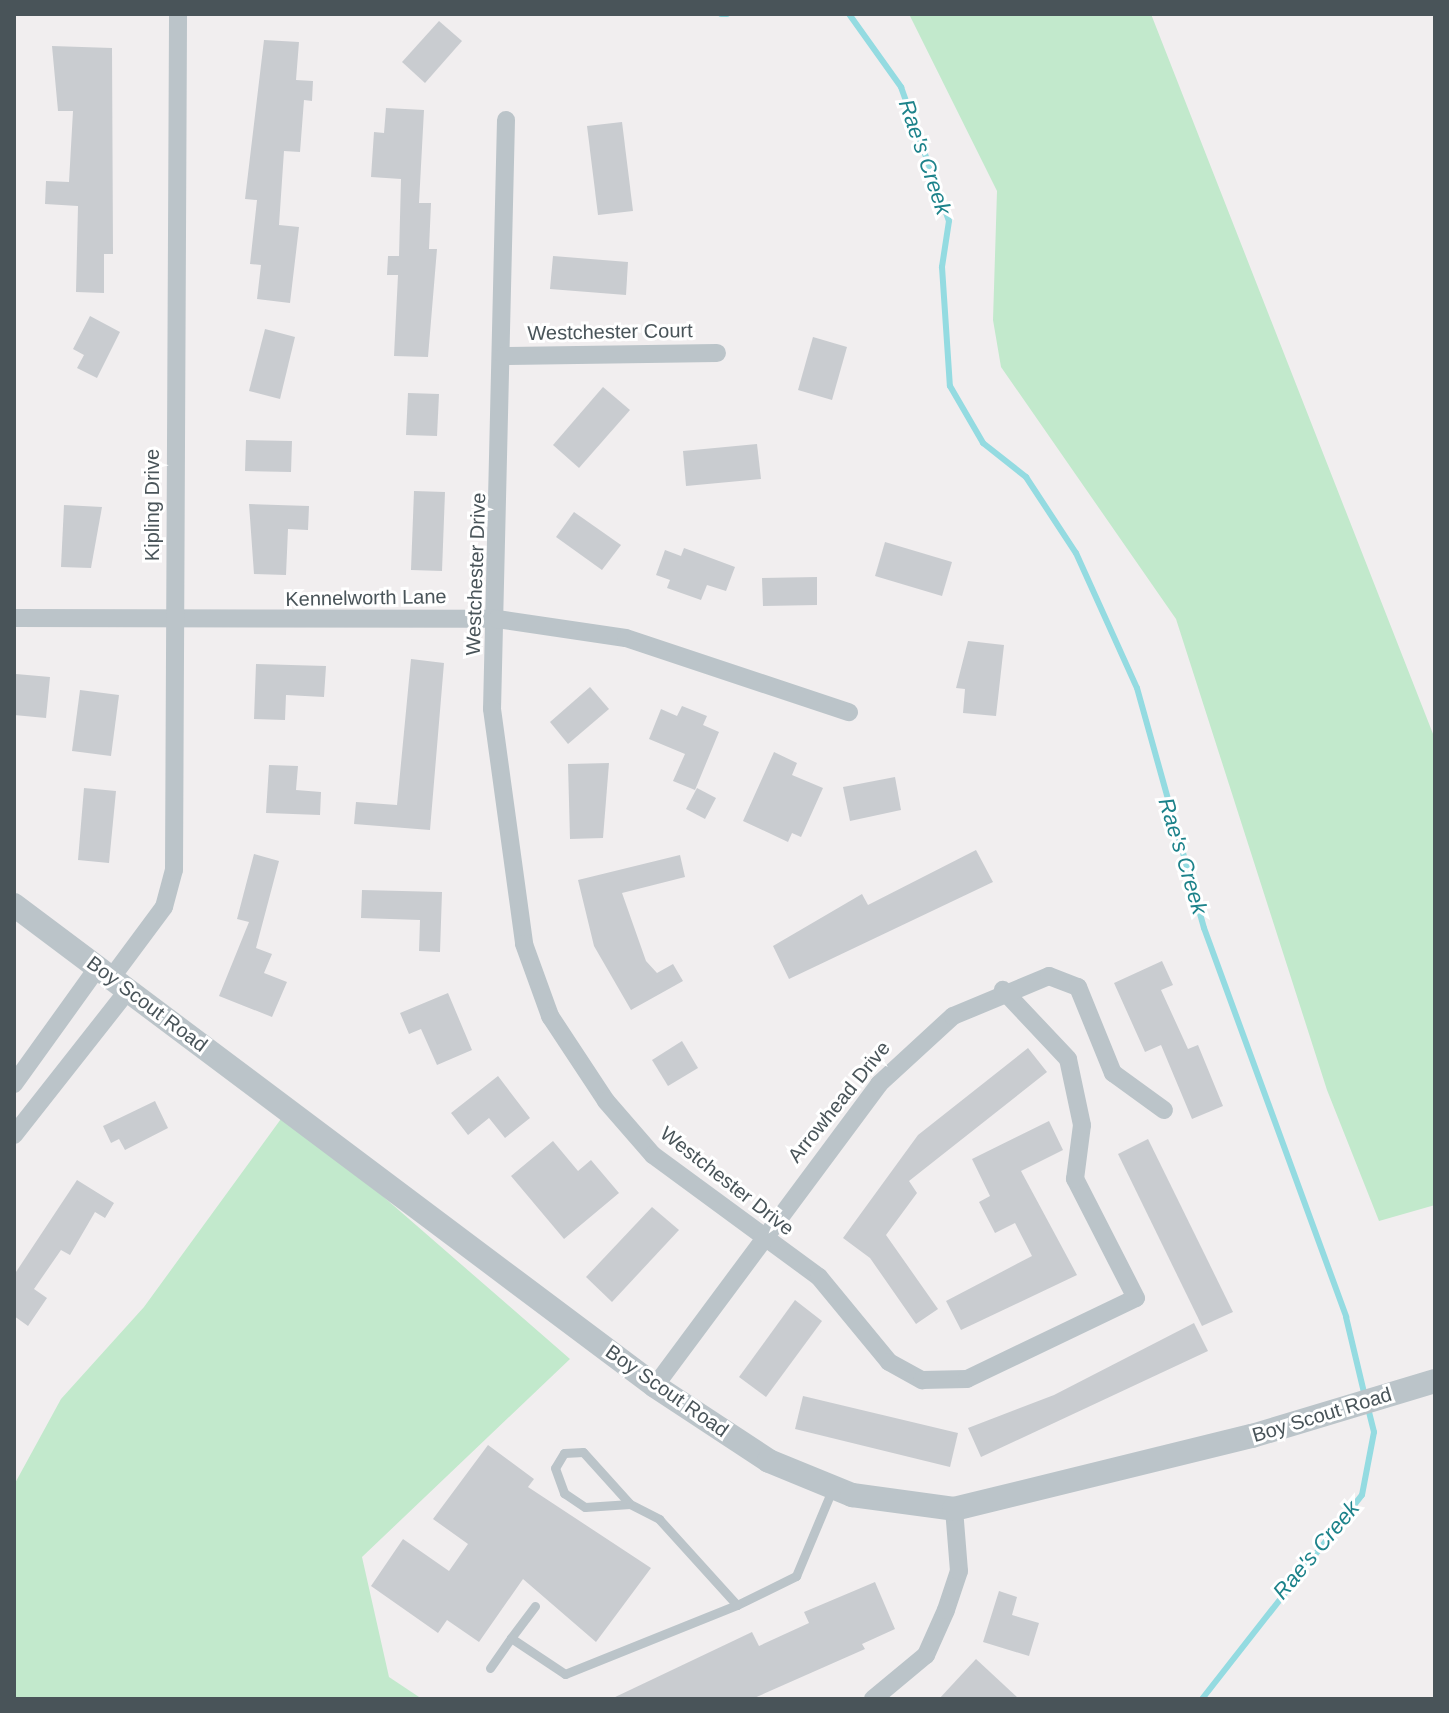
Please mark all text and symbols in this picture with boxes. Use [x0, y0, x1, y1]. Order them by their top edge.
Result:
water label: Rae's Creek [893, 96, 957, 218]
street label: Westchester Court [527, 319, 693, 345]
street label: Kipling Drive [140, 449, 164, 561]
street label: Westchester Drive [461, 492, 491, 656]
street label: Kennelworth Lane [285, 585, 447, 611]
water label: Rae's Creek [1153, 795, 1213, 917]
street label: Boy Scout Road [82, 951, 212, 1057]
street label: Arrowhead Drive [783, 1037, 895, 1167]
street label: Westchester Drive [655, 1121, 799, 1241]
street label: Boy Scout Road [601, 1340, 733, 1442]
street label: Boy Scout Road [1249, 1382, 1395, 1448]
water label: Rae's Creek [1267, 1495, 1365, 1605]

